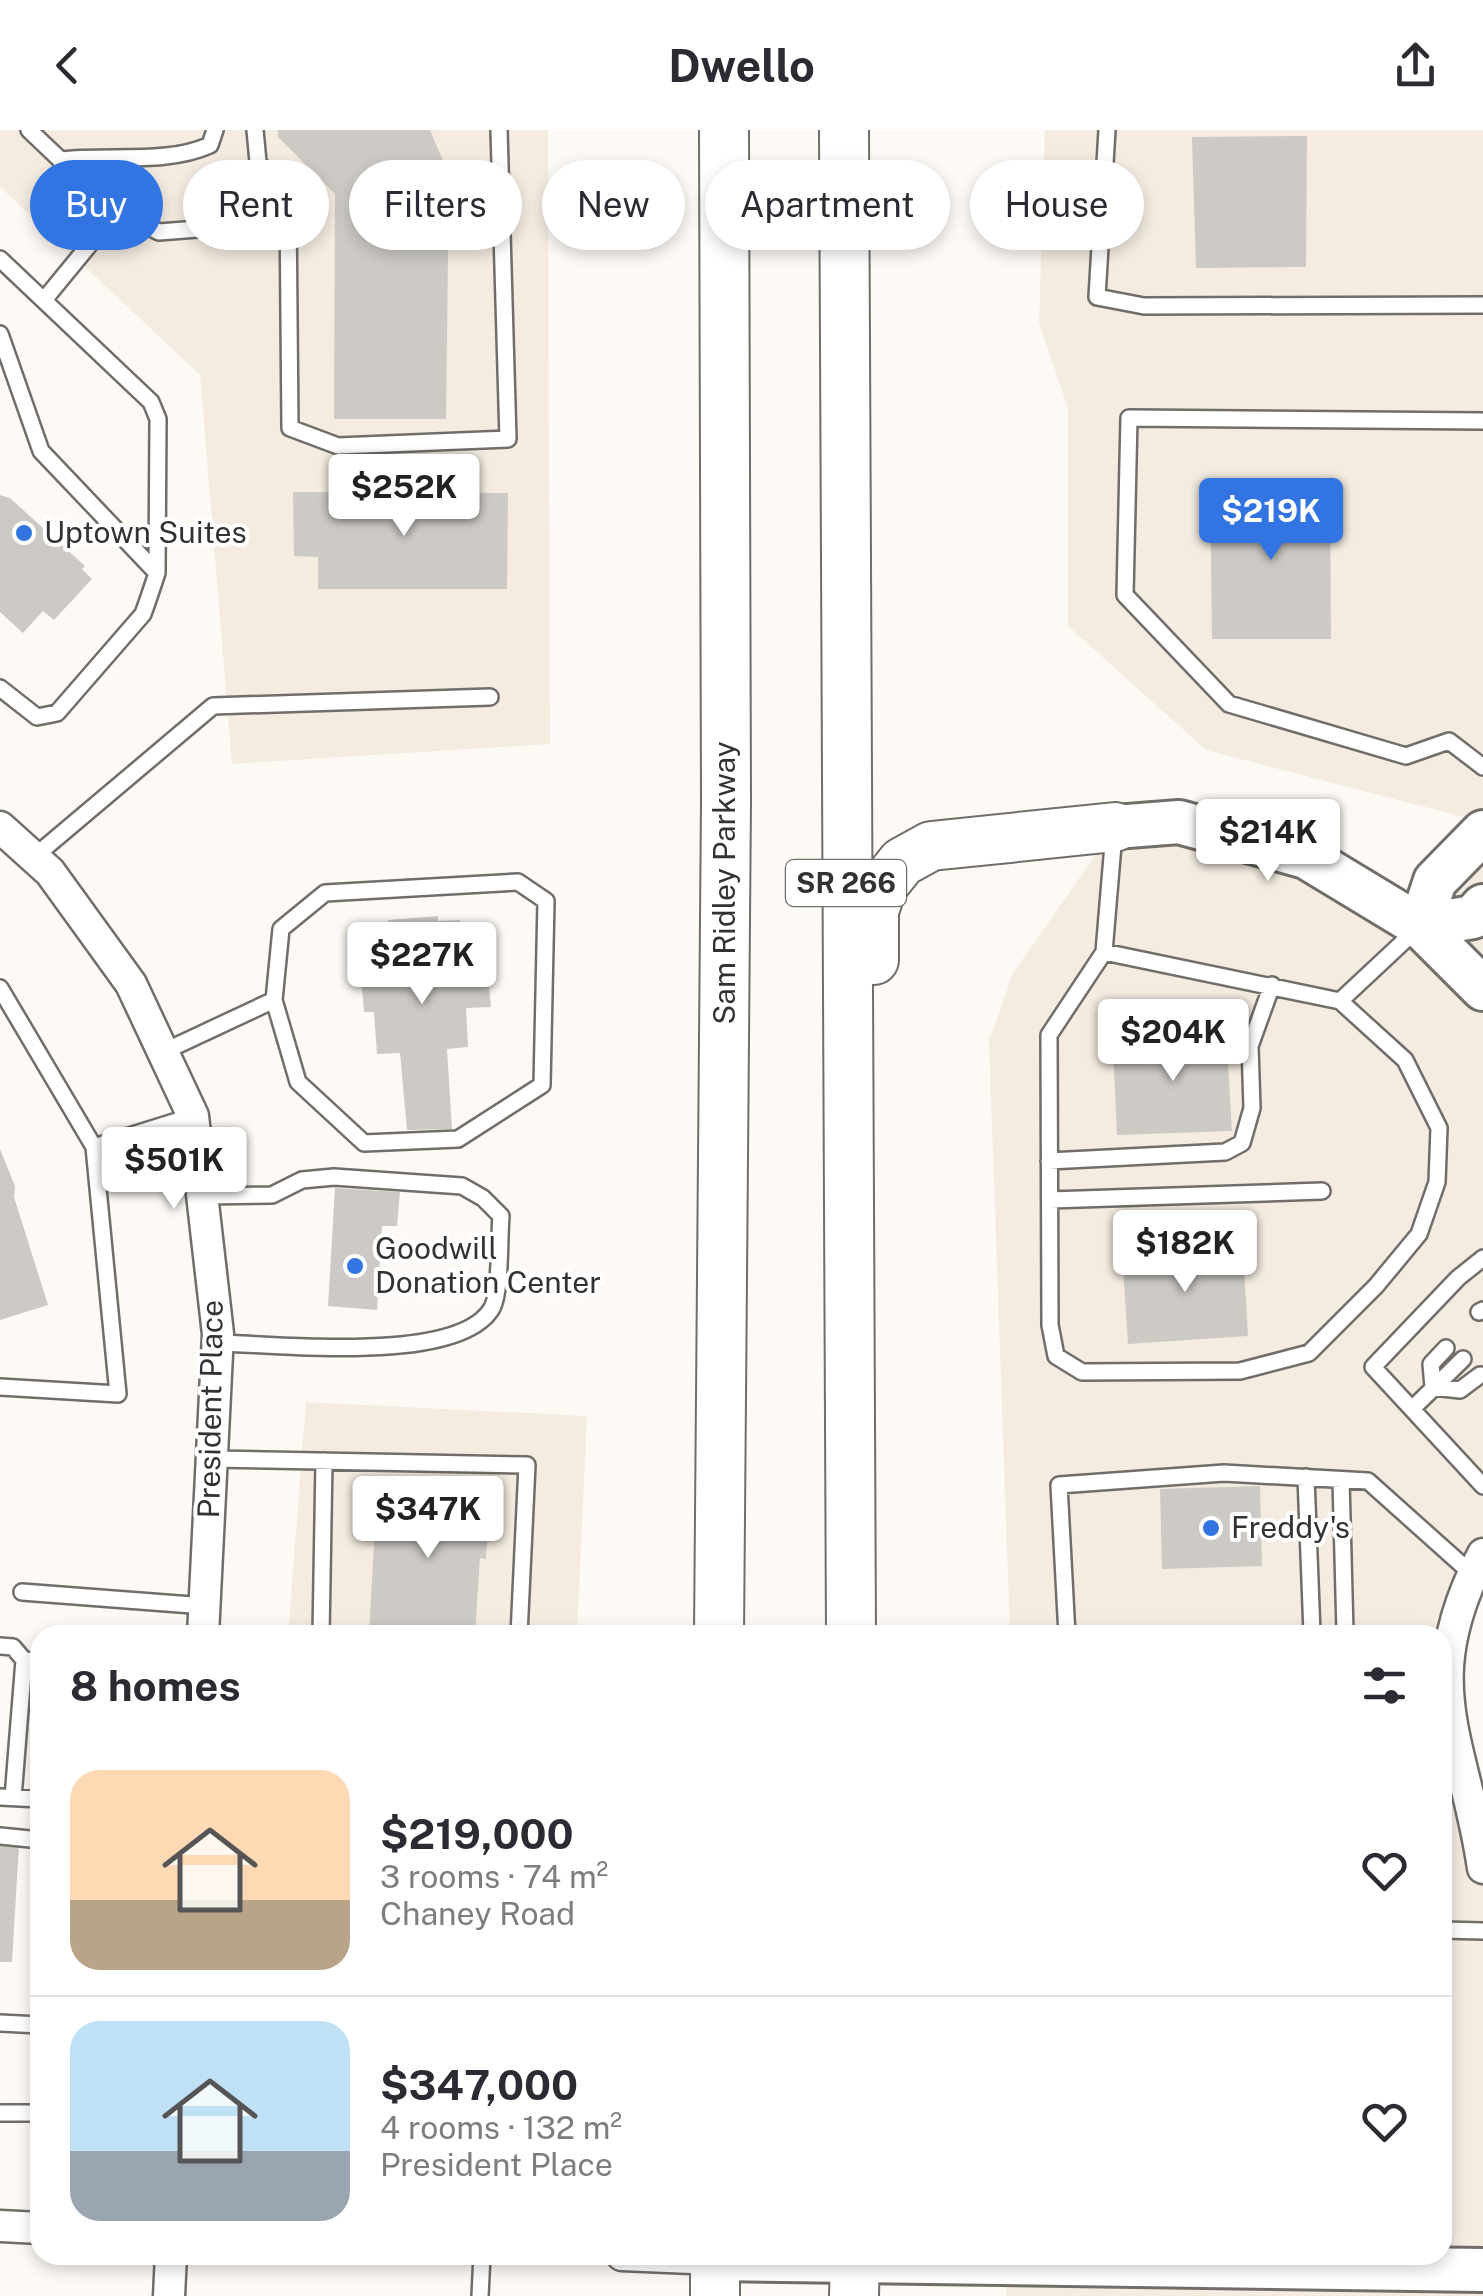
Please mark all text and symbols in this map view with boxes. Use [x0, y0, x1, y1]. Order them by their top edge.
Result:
icon: back [40, 38, 95, 93]
icon: share [1388, 38, 1443, 93]
text: Dwello [668, 39, 815, 92]
chip: Buy [30, 160, 163, 250]
chip: Rent [183, 160, 329, 250]
chip: Filters [349, 160, 522, 250]
chip: New [542, 160, 685, 250]
chip: Apartment [705, 160, 950, 250]
chip: House [970, 160, 1144, 250]
pin: $252K [334, 454, 474, 539]
text: $252K [351, 468, 457, 505]
pin: $219K [1201, 478, 1341, 563]
text: $219K [1221, 492, 1321, 529]
place label: Uptown Suites [44, 514, 247, 550]
marker: Uptown Suites [13, 522, 35, 544]
street label: Sam Ridley Parkway [706, 741, 742, 1025]
pin: $214K [1198, 799, 1338, 884]
text: $214K [1218, 813, 1318, 850]
road number: SR 266 [786, 860, 906, 906]
pin: $227K [352, 922, 492, 1007]
text: $227K [369, 936, 475, 973]
pin: $204K [1103, 999, 1243, 1084]
text: $204K [1120, 1013, 1226, 1050]
pin: $501K [104, 1127, 244, 1212]
text: $501K [124, 1141, 224, 1178]
pin: $182K [1115, 1210, 1255, 1295]
text: $182K [1135, 1224, 1235, 1261]
place label: Goodwill Donation Center [375, 1230, 601, 1300]
marker: Goodwill Donation Center [344, 1255, 366, 1277]
street label: President Place [190, 1299, 230, 1518]
pin: $347K [358, 1476, 498, 1561]
text: $347K [375, 1490, 481, 1527]
place label: Freddy's [1231, 1509, 1350, 1545]
marker: Freddy's [1200, 1517, 1222, 1539]
icon: filters [1357, 1658, 1412, 1713]
text: 8 homes [70, 1661, 241, 1710]
text: $219,000 [380, 1809, 573, 1858]
icon: home [150, 1810, 270, 1930]
icon: heart [1357, 1843, 1412, 1898]
text: 3 rooms · 74 m² [380, 1858, 608, 1895]
text: Chaney Road [380, 1895, 575, 1932]
text: $347,000 [380, 2060, 578, 2109]
icon: home [150, 2061, 270, 2181]
icon: heart [1357, 2094, 1412, 2149]
text: 4 rooms · 132 m² [380, 2109, 622, 2146]
text: President Place [380, 2146, 613, 2183]

